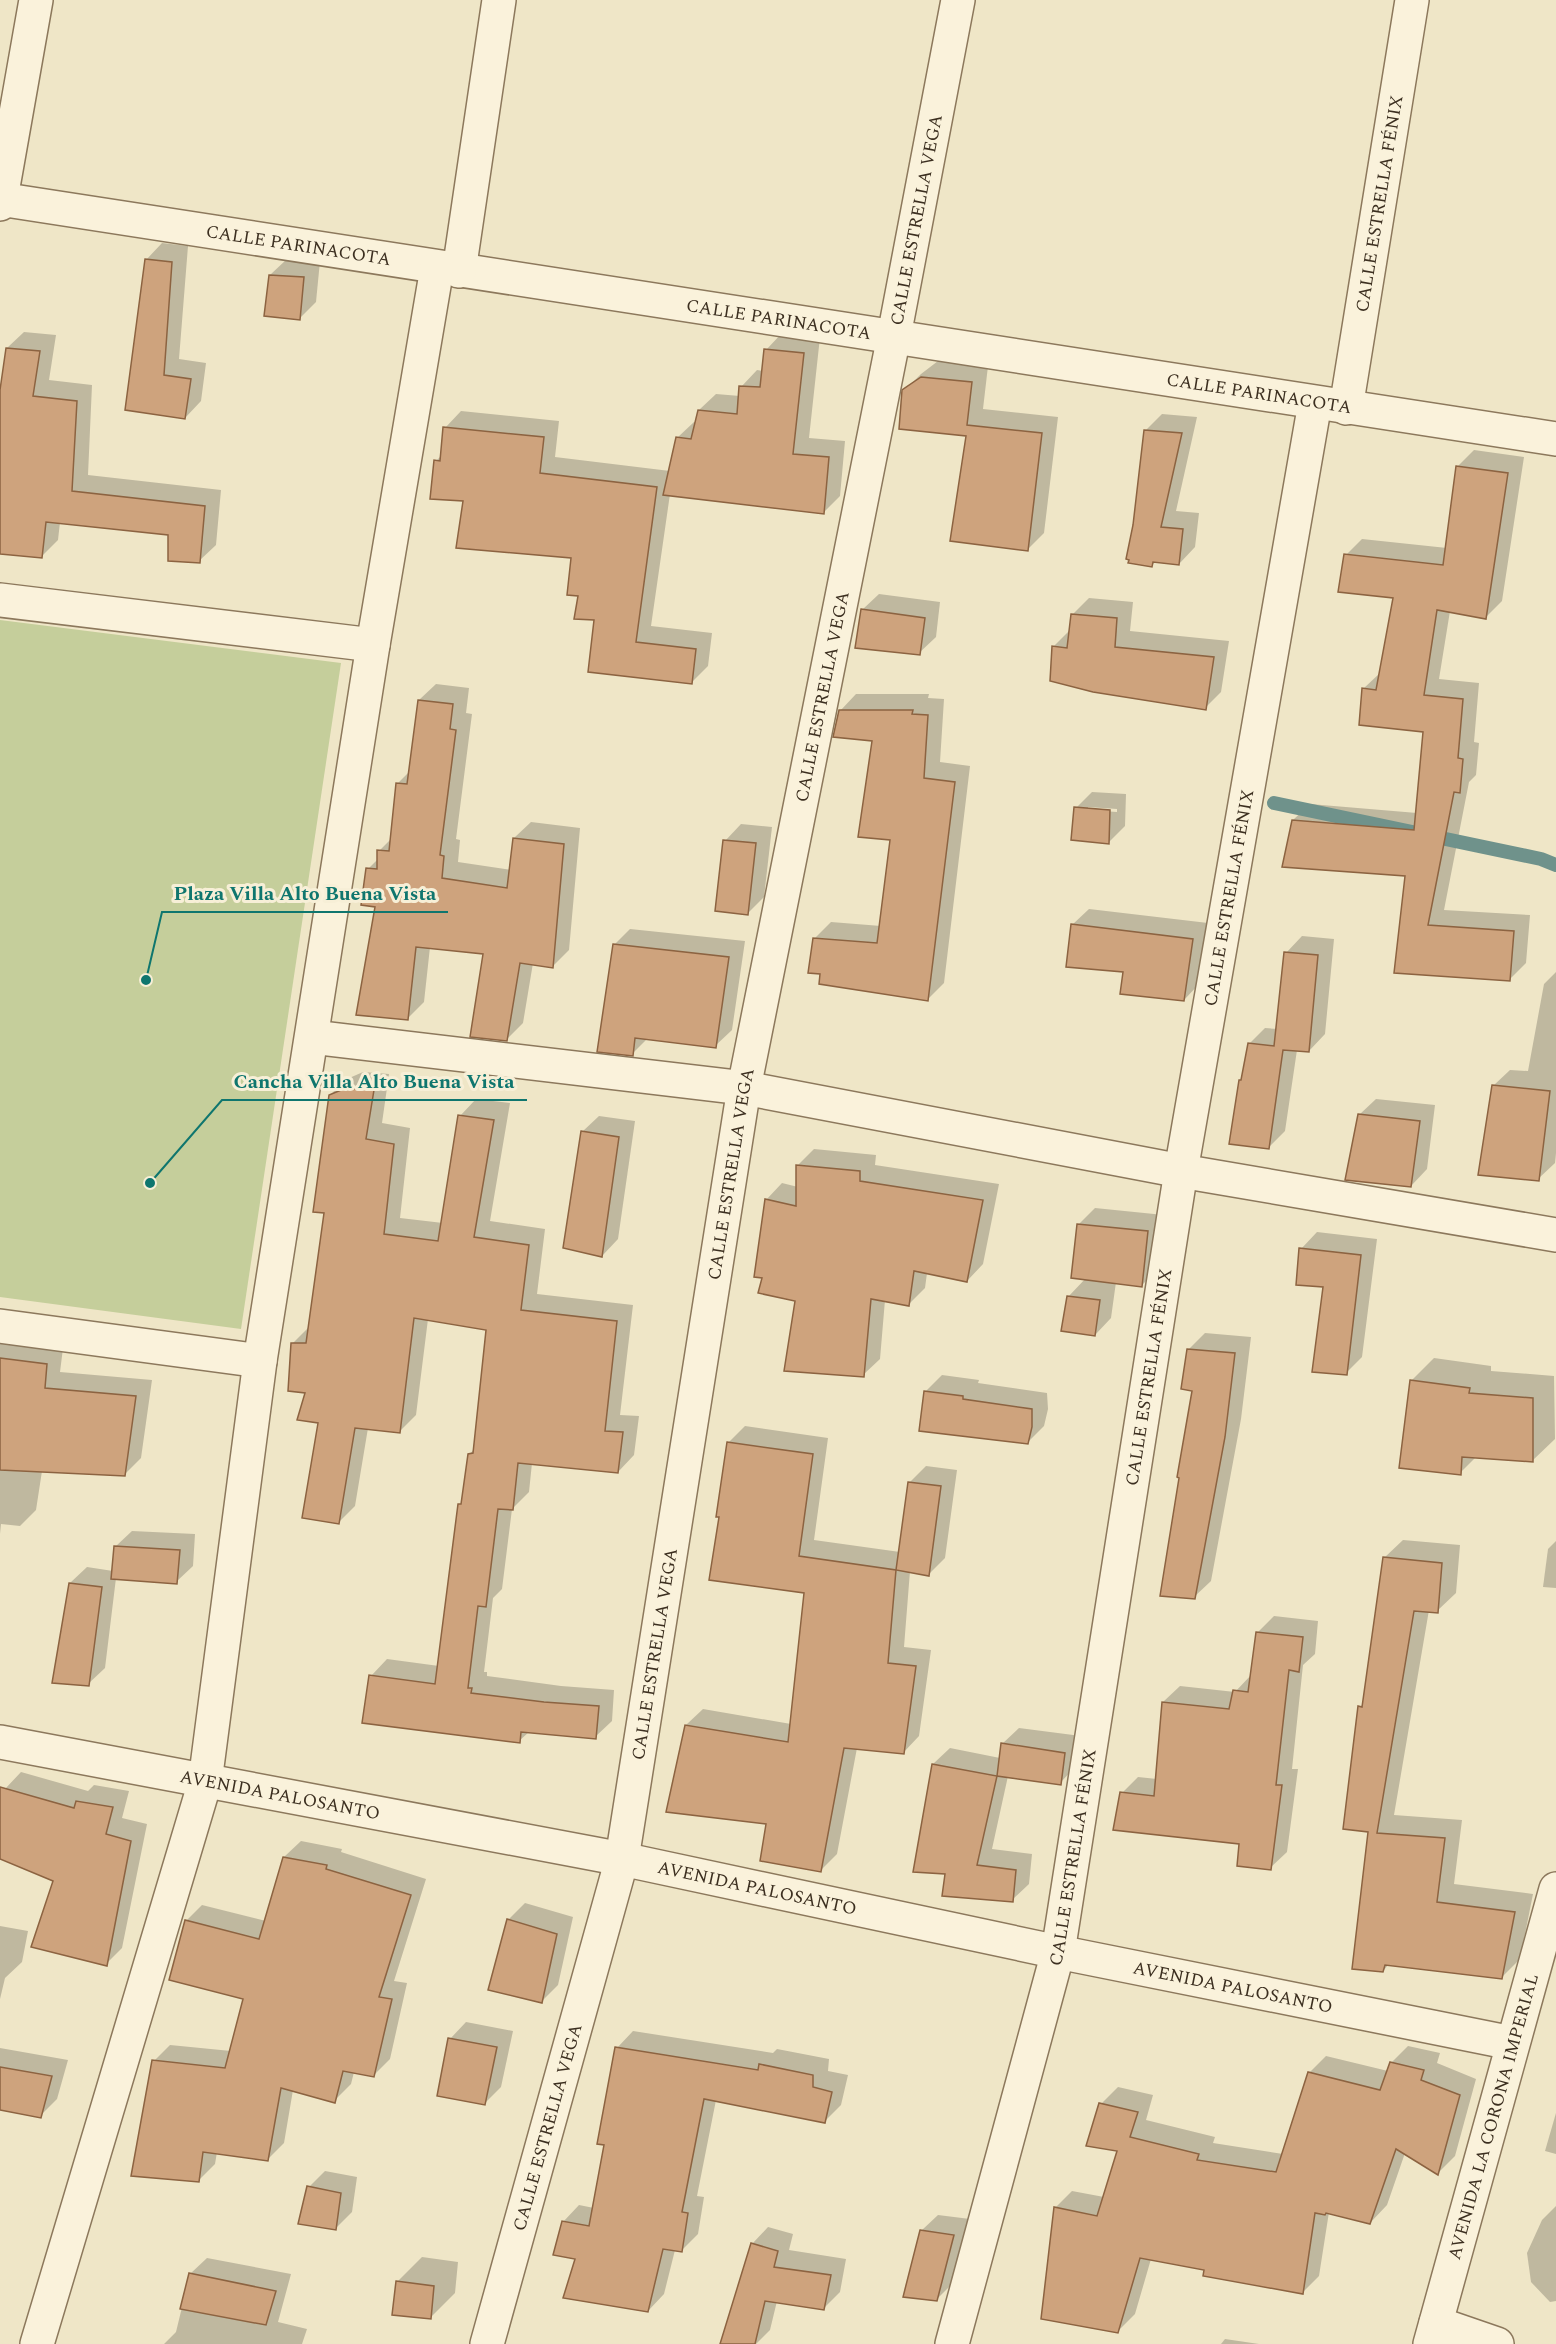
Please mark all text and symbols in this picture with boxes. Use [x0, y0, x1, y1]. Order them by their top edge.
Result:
street label: CALLE ESTRELLA FÉNIX [1348, 93, 1410, 314]
street label: CALLE ESTRELLA VEGA [883, 112, 949, 328]
street label: CALLE PARINACOTA [204, 217, 393, 273]
street label: CALLE PARINACOTA [684, 292, 873, 347]
street label: CALLE PARINACOTA [1165, 366, 1354, 421]
street label: CALLE ESTRELLA VEGA [788, 589, 856, 804]
street label: CALLE ESTRELLA FÉNIX [1196, 787, 1261, 1008]
callout: Plaza Villa Alto Buena Vista [162, 874, 448, 912]
text: Plaza Villa Alto Buena Vista [174, 879, 437, 909]
callout: Cancha Villa Alto Buena Vista [222, 1062, 527, 1100]
street label: CALLE ESTRELLA VEGA [700, 1066, 761, 1282]
text: Cancha Villa Alto Buena Vista [233, 1067, 515, 1097]
street label: CALLE ESTRELLA FÉNIX [1118, 1267, 1179, 1488]
street label: CALLE ESTRELLA VEGA [624, 1546, 685, 1762]
street label: CALLE ESTRELLA FÉNIX [1041, 1747, 1103, 1969]
street label: AVENIDA PALOSANTO [178, 1763, 382, 1827]
street label: AVENIDA PALOSANTO [655, 1853, 859, 1922]
street label: AVENIDA PALOSANTO [1131, 1954, 1335, 2020]
street label: AVENIDA LA CORONA IMPERIAL [1440, 1970, 1546, 2263]
street label: CALLE ESTRELLA VEGA [506, 2020, 589, 2234]

